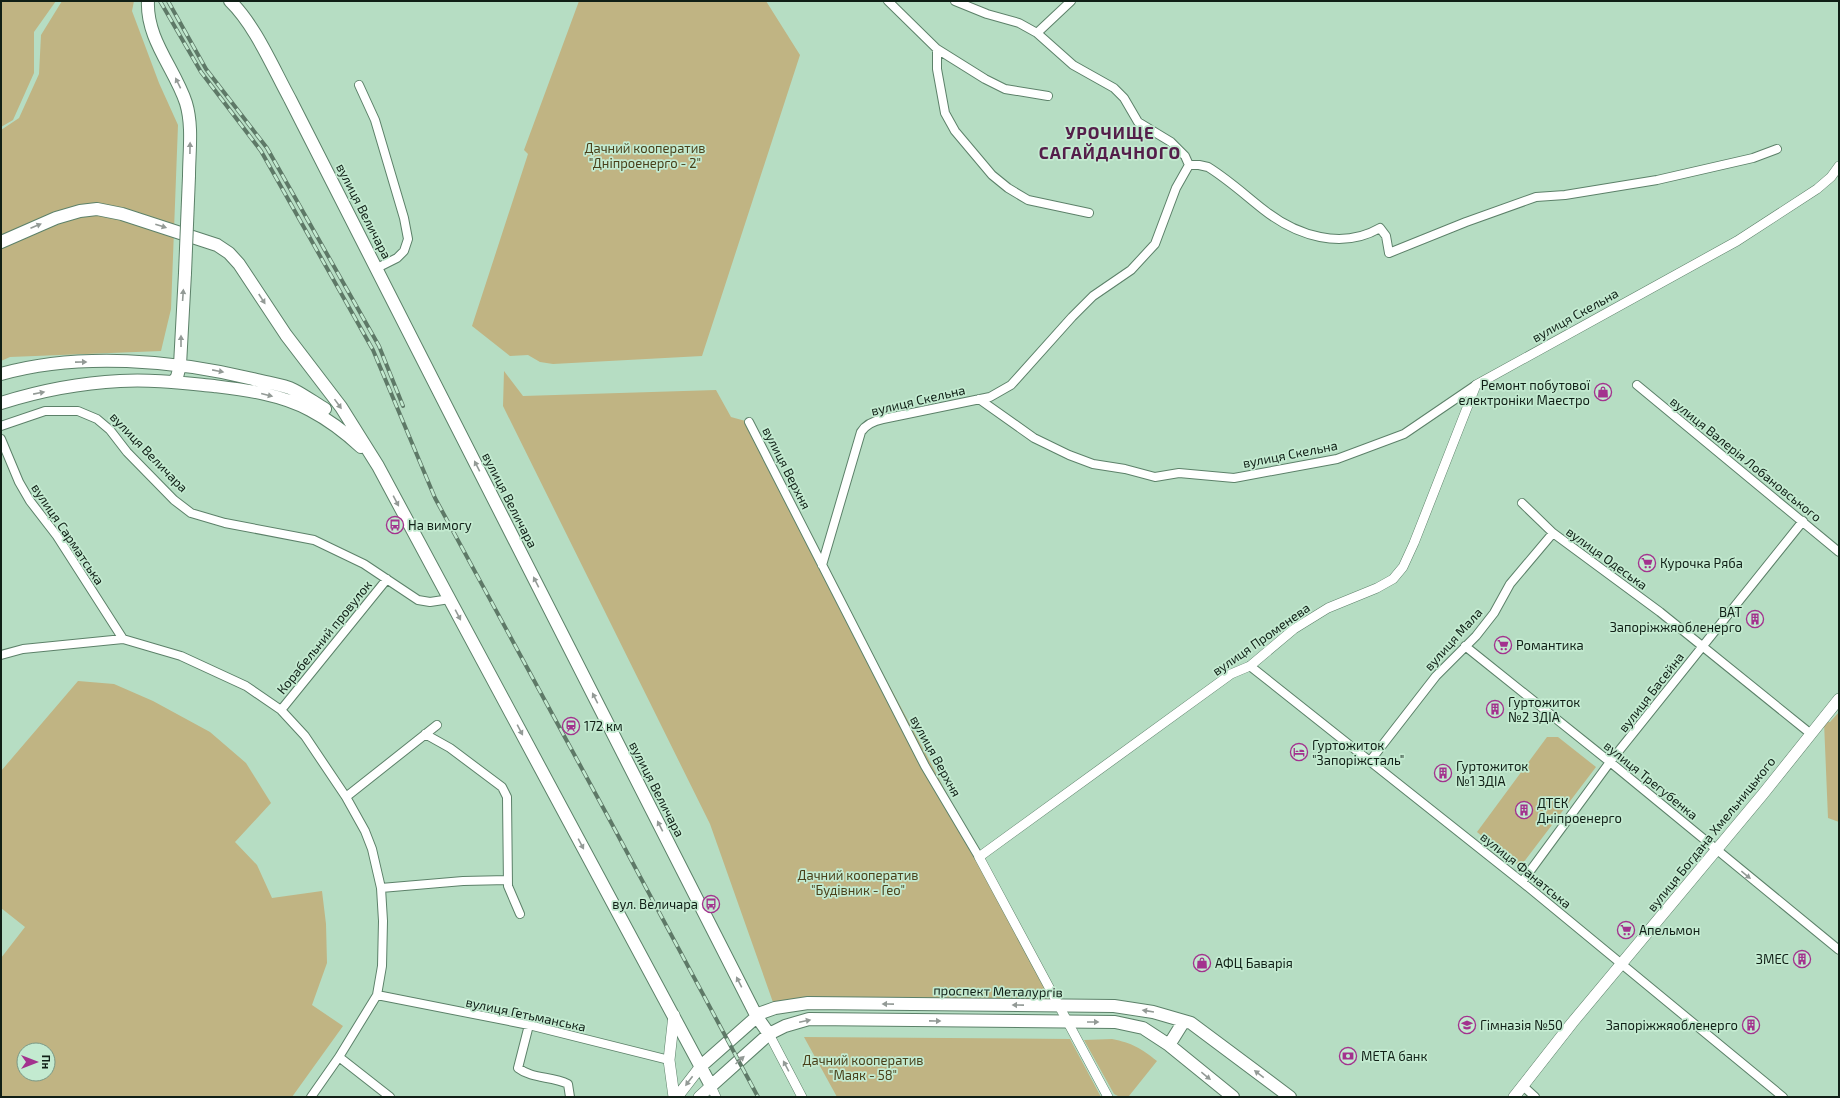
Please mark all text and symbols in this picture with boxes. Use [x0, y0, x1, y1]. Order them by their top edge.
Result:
one-way arrow [174, 77, 181, 89]
district label: УРОЧИЩЕ САГАЙДАЧНОГО [1039, 122, 1181, 162]
park label: Дачний кооператив "Дніпроенерго - 2" [584, 140, 706, 171]
one-way arrow [186, 142, 193, 154]
street label: вулиця Величара [333, 161, 395, 261]
one-way arrow [31, 222, 43, 228]
one-way arrow [156, 224, 168, 230]
street label: вулиця Скельна [1529, 285, 1621, 345]
one-way arrow [180, 289, 187, 301]
one-way arrow [259, 293, 266, 305]
one-way arrow [178, 334, 184, 347]
one-way arrow [75, 359, 88, 365]
one-way arrow [212, 368, 225, 374]
place label: Ремонт побутової електроніки Маестро [1459, 377, 1591, 408]
street label: вулиця Скельна [869, 381, 967, 419]
shop icon: Ремонт побутової електроніки Маестро [1593, 382, 1613, 402]
one-way arrow [33, 390, 45, 396]
one-way arrow [260, 392, 273, 398]
street label: вулиця Валерія Лобановського [1667, 393, 1825, 525]
one-way arrow [334, 399, 342, 409]
street label: вулиця Величара [107, 409, 191, 495]
street label: вулиця Верхня [759, 424, 815, 512]
street label: вулиця Скельна [1241, 437, 1339, 471]
street label: вулиця Величара [479, 450, 541, 550]
one-way arrow [474, 460, 481, 471]
street label: вулиця Сарматська [28, 480, 108, 588]
one-way arrow [393, 495, 400, 507]
bus stop icon: На вимогу [385, 515, 405, 535]
place label: На вимогу [408, 517, 472, 533]
street label: вулиця Одеська [1563, 523, 1651, 593]
supermarket icon: Курочка Ряба [1637, 553, 1657, 573]
place label: Курочка Ряба [1660, 555, 1743, 571]
one-way arrow [533, 576, 539, 587]
street label: Корабельний провулок [273, 577, 375, 697]
street label: вулиця Променева [1209, 599, 1313, 679]
street label: вулиця Мала [1421, 604, 1485, 674]
place label: ВАТ Запоріжжяобленерго [1610, 604, 1742, 635]
one-way arrow [455, 609, 462, 621]
building icon: ВАТ Запоріжжяобленерго [1745, 609, 1765, 629]
supermarket icon: Романтика [1493, 635, 1513, 655]
place label: Романтика [1516, 637, 1584, 653]
street label: вулиця Басейна [1615, 649, 1687, 735]
one-way arrow [592, 692, 598, 704]
place label: Гуртожиток №2 ЗДІА [1508, 694, 1580, 725]
building icon: Гуртожиток №2 ЗДІА [1485, 699, 1505, 719]
street label: вулиця Верхня [907, 713, 965, 799]
station icon: 172 км [561, 716, 581, 736]
place label: 172 км [584, 718, 623, 734]
one-way arrow [517, 724, 523, 735]
place label: Гуртожиток "Запоріжсталь" [1312, 737, 1404, 768]
street label: вулиця Трегубенка [1601, 737, 1701, 823]
street label: вулиця Величара [626, 739, 688, 839]
hotel icon: Гуртожиток "Запоріжсталь" [1289, 742, 1309, 762]
street label: вулиця Богдана Хмельницького [1643, 753, 1779, 915]
place label: Гуртожиток №1 ЗДІА [1456, 758, 1528, 789]
building icon: Гуртожиток №1 ЗДІА [1433, 763, 1453, 783]
place label: ДТЕК Дніпроенерго [1537, 795, 1622, 826]
building icon: ДТЕК Дніпроенерго [1514, 800, 1534, 820]
one-way arrow [657, 821, 663, 832]
street label: вулиця Фанатська [1477, 828, 1575, 912]
one-way arrow [578, 838, 585, 850]
park label: Дачний кооператив "Будівник - Гео" [797, 867, 919, 898]
one-way arrow [1741, 870, 1752, 879]
bus stop icon: вул. Величара [701, 894, 721, 914]
place label: вул. Величара [612, 896, 698, 912]
supermarket icon: Апельмон [1616, 920, 1636, 940]
place label: Апельмон [1639, 922, 1700, 938]
building icon: ЗМЕС [1792, 949, 1812, 969]
place label: ЗМЕС [1756, 951, 1789, 967]
shop icon: АФЦ Баварiя [1192, 953, 1212, 973]
place label: АФЦ Баварiя [1215, 955, 1293, 971]
one-way arrow [736, 976, 742, 988]
street label: проспект Металургів [933, 982, 1063, 1000]
street label: вулиця Гетьманська [464, 993, 588, 1035]
one-way arrow [881, 1001, 894, 1007]
one-way arrow [1011, 1002, 1024, 1008]
one-way arrow [1141, 1008, 1154, 1014]
school or university icon: Гімназія №50 [1457, 1015, 1477, 1035]
building icon: Запоріжжяобленерго [1741, 1015, 1761, 1035]
one-way arrow [799, 1017, 811, 1023]
place label: Гімназія №50 [1480, 1017, 1563, 1033]
place label: Запоріжжяобленерго [1606, 1017, 1738, 1033]
one-way arrow [929, 1018, 942, 1024]
one-way arrow [1087, 1019, 1100, 1025]
north arrow [16, 1042, 56, 1082]
bank icon: МЕТА банк [1338, 1046, 1358, 1066]
place label: МЕТА банк [1361, 1048, 1427, 1064]
park label: Дачний кооператив "Маяк - 58" [802, 1052, 924, 1083]
text: Пн [40, 1055, 53, 1069]
one-way arrow [735, 1056, 745, 1065]
one-way arrow [782, 1060, 789, 1072]
one-way arrow [1254, 1070, 1264, 1078]
one-way arrow [1201, 1071, 1212, 1080]
one-way arrow [685, 1076, 693, 1087]

